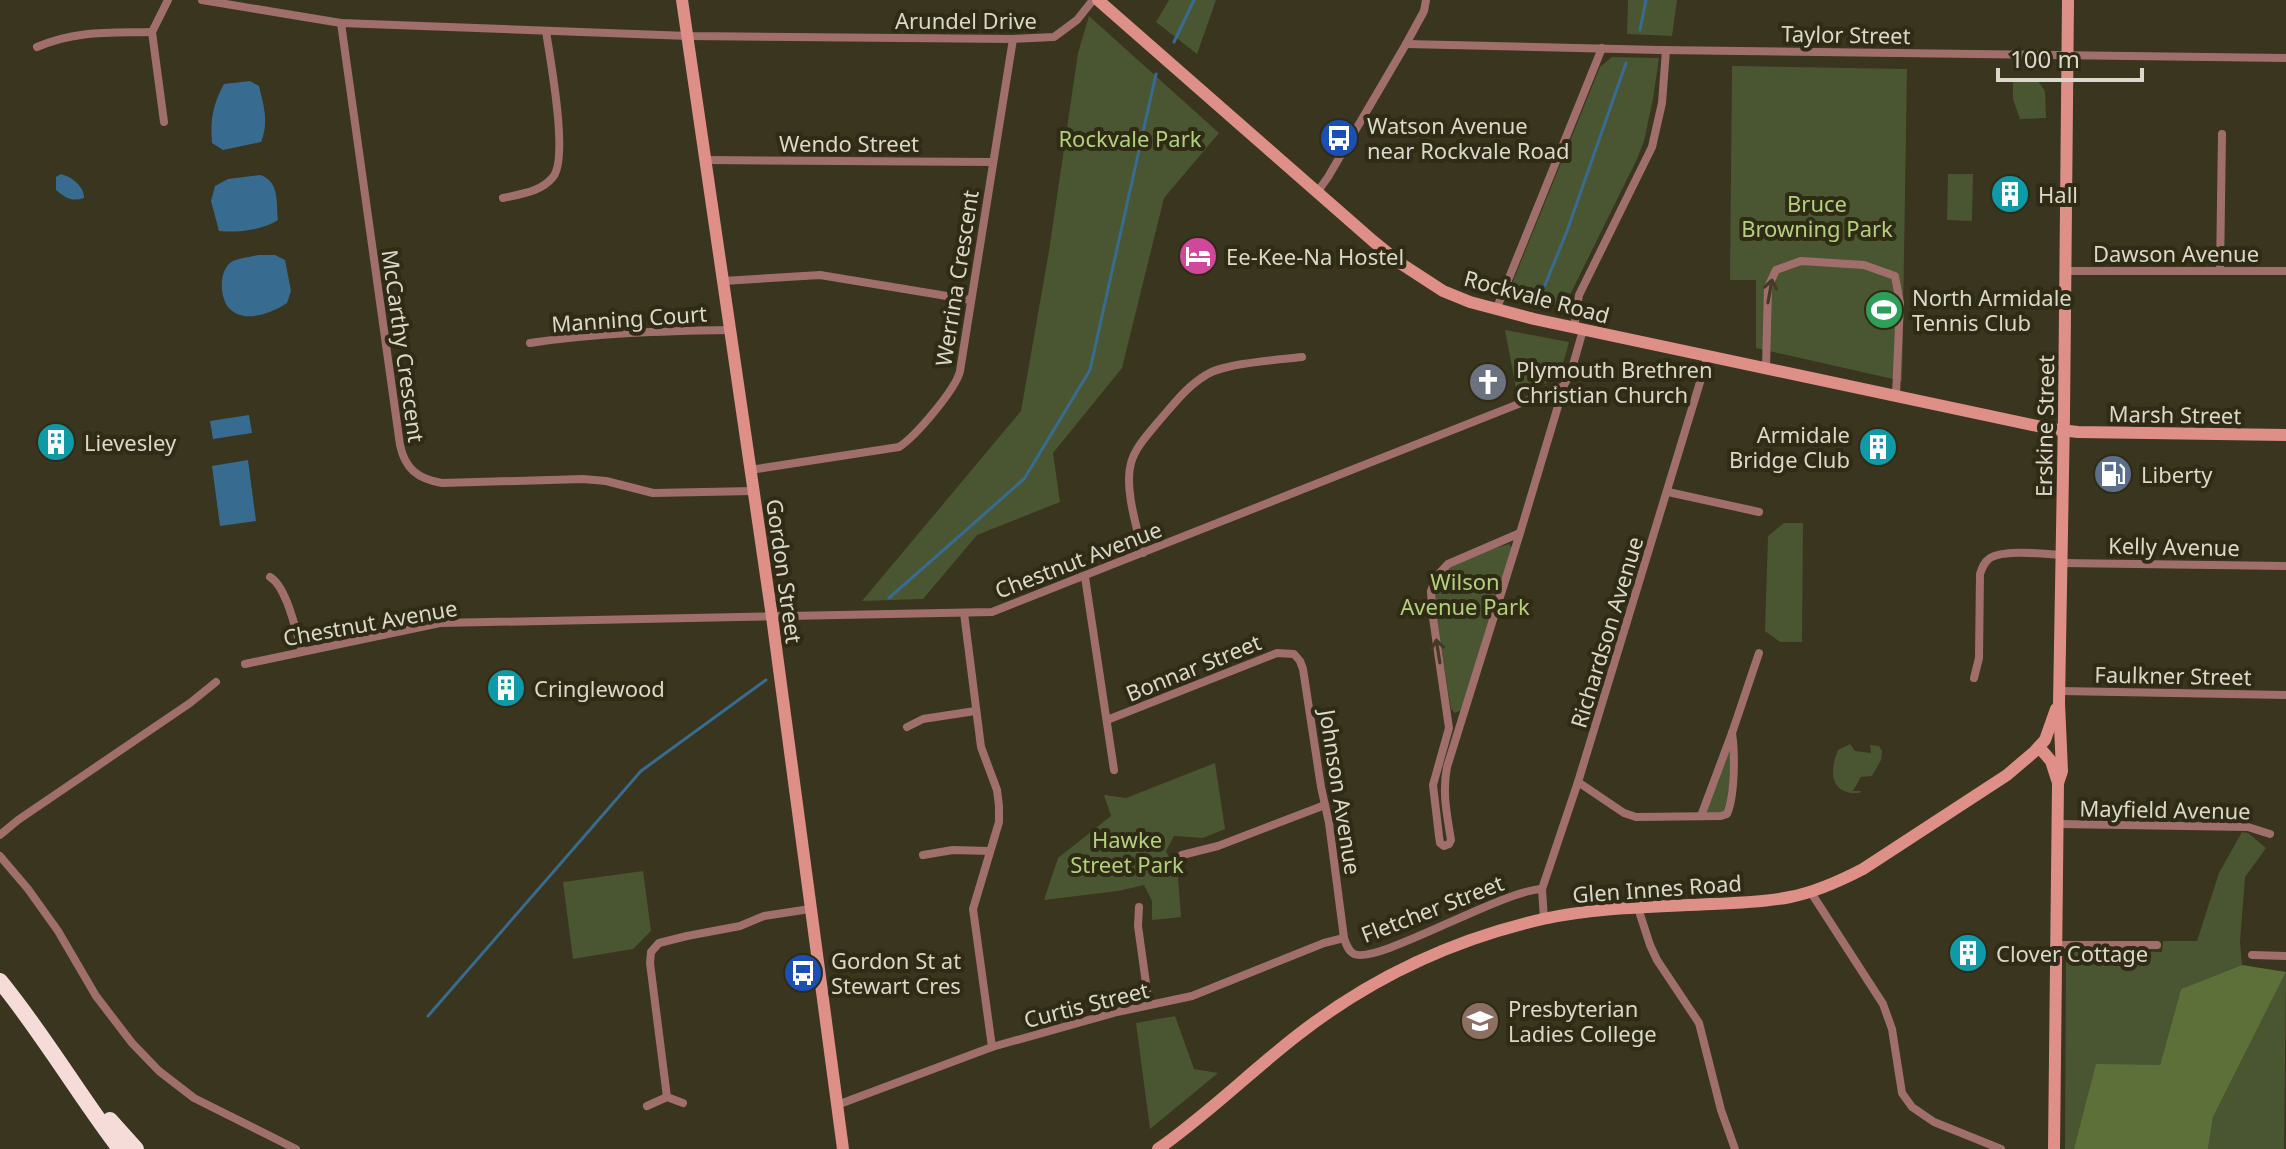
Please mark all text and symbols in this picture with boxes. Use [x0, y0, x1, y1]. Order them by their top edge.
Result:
street label: Arundel Drive [895, 5, 1037, 35]
street label: Taylor Street [1781, 18, 1911, 50]
scale bar [1998, 32, 2142, 82]
text: 100 m [2010, 42, 2080, 75]
place label: Watson Avenue near Rockvale Road [1367, 110, 1570, 165]
bus stop icon: Watson Avenue near Rockvale Road [1318, 117, 1360, 159]
park label: Rockvale Park [1058, 123, 1202, 153]
street label: Wendo Street [779, 128, 919, 158]
building icon: Hall [1989, 173, 2031, 215]
place label: Hall [2038, 179, 2078, 209]
street label: Werrina Crescent [927, 188, 985, 368]
park label: Bruce Browning Park [1741, 188, 1893, 243]
hotel icon: Ee-Kee-Na Hostel [1177, 235, 1219, 277]
street label: Dawson Avenue [2093, 238, 2259, 268]
place label: Ee-Kee-Na Hostel [1226, 241, 1404, 271]
street label: McCarthy Crescent [376, 248, 432, 444]
street label: Rockvale Road [1461, 262, 1613, 330]
one-way arrow [1764, 278, 1779, 304]
place label: North Armidale Tennis Club [1912, 282, 2072, 337]
sports icon: North Armidale Tennis Club [1863, 289, 1905, 331]
street label: Manning Court [550, 298, 708, 338]
place label: Plymouth Brethren Christian Church [1516, 354, 1712, 409]
street label: Erskine Street [2028, 354, 2060, 497]
church icon: Plymouth Brethren Christian Church [1467, 361, 1509, 403]
street label: Marsh Street [2108, 398, 2242, 430]
place label: Armidale Bridge Club [1729, 419, 1850, 474]
building icon: Lievesley [35, 421, 77, 463]
building icon: Armidale Bridge Club [1857, 426, 1899, 468]
place label: Lievesley [84, 427, 177, 457]
fuel station icon: Liberty [2092, 453, 2134, 495]
place label: Liberty [2141, 459, 2213, 489]
street label: Gordon Street [760, 497, 810, 645]
street label: Chestnut Avenue [990, 513, 1166, 605]
street label: Kelly Avenue [2108, 530, 2240, 562]
street label: Richardson Avenue [1563, 533, 1649, 731]
park label: Wilson Avenue Park [1400, 566, 1530, 621]
street label: Chestnut Avenue [280, 592, 460, 652]
street label: Bonnar Street [1121, 626, 1265, 708]
one-way arrow [1430, 638, 1445, 664]
street label: Faulkner Street [2094, 659, 2252, 691]
building icon: Cringlewood [485, 667, 527, 709]
place label: Cringlewood [534, 673, 665, 703]
street label: Johnson Avenue [1313, 705, 1369, 877]
street label: Mayfield Avenue [2079, 793, 2251, 825]
park label: Hawke Street Park [1070, 824, 1184, 879]
street label: Fletcher Street [1356, 867, 1508, 949]
street label: Glen Innes Road [1571, 867, 1743, 909]
building icon: Clover Cottage [1947, 932, 1989, 974]
place label: Clover Cottage [1996, 938, 2148, 968]
place label: Gordon St at Stewart Cres [831, 945, 961, 1000]
bus stop icon: Gordon St at Stewart Cres [782, 952, 824, 994]
street label: Curtis Street [1020, 974, 1152, 1034]
place label: Presbyterian Ladies College [1508, 993, 1657, 1048]
school or university icon: Presbyterian Ladies College [1459, 1000, 1501, 1042]

